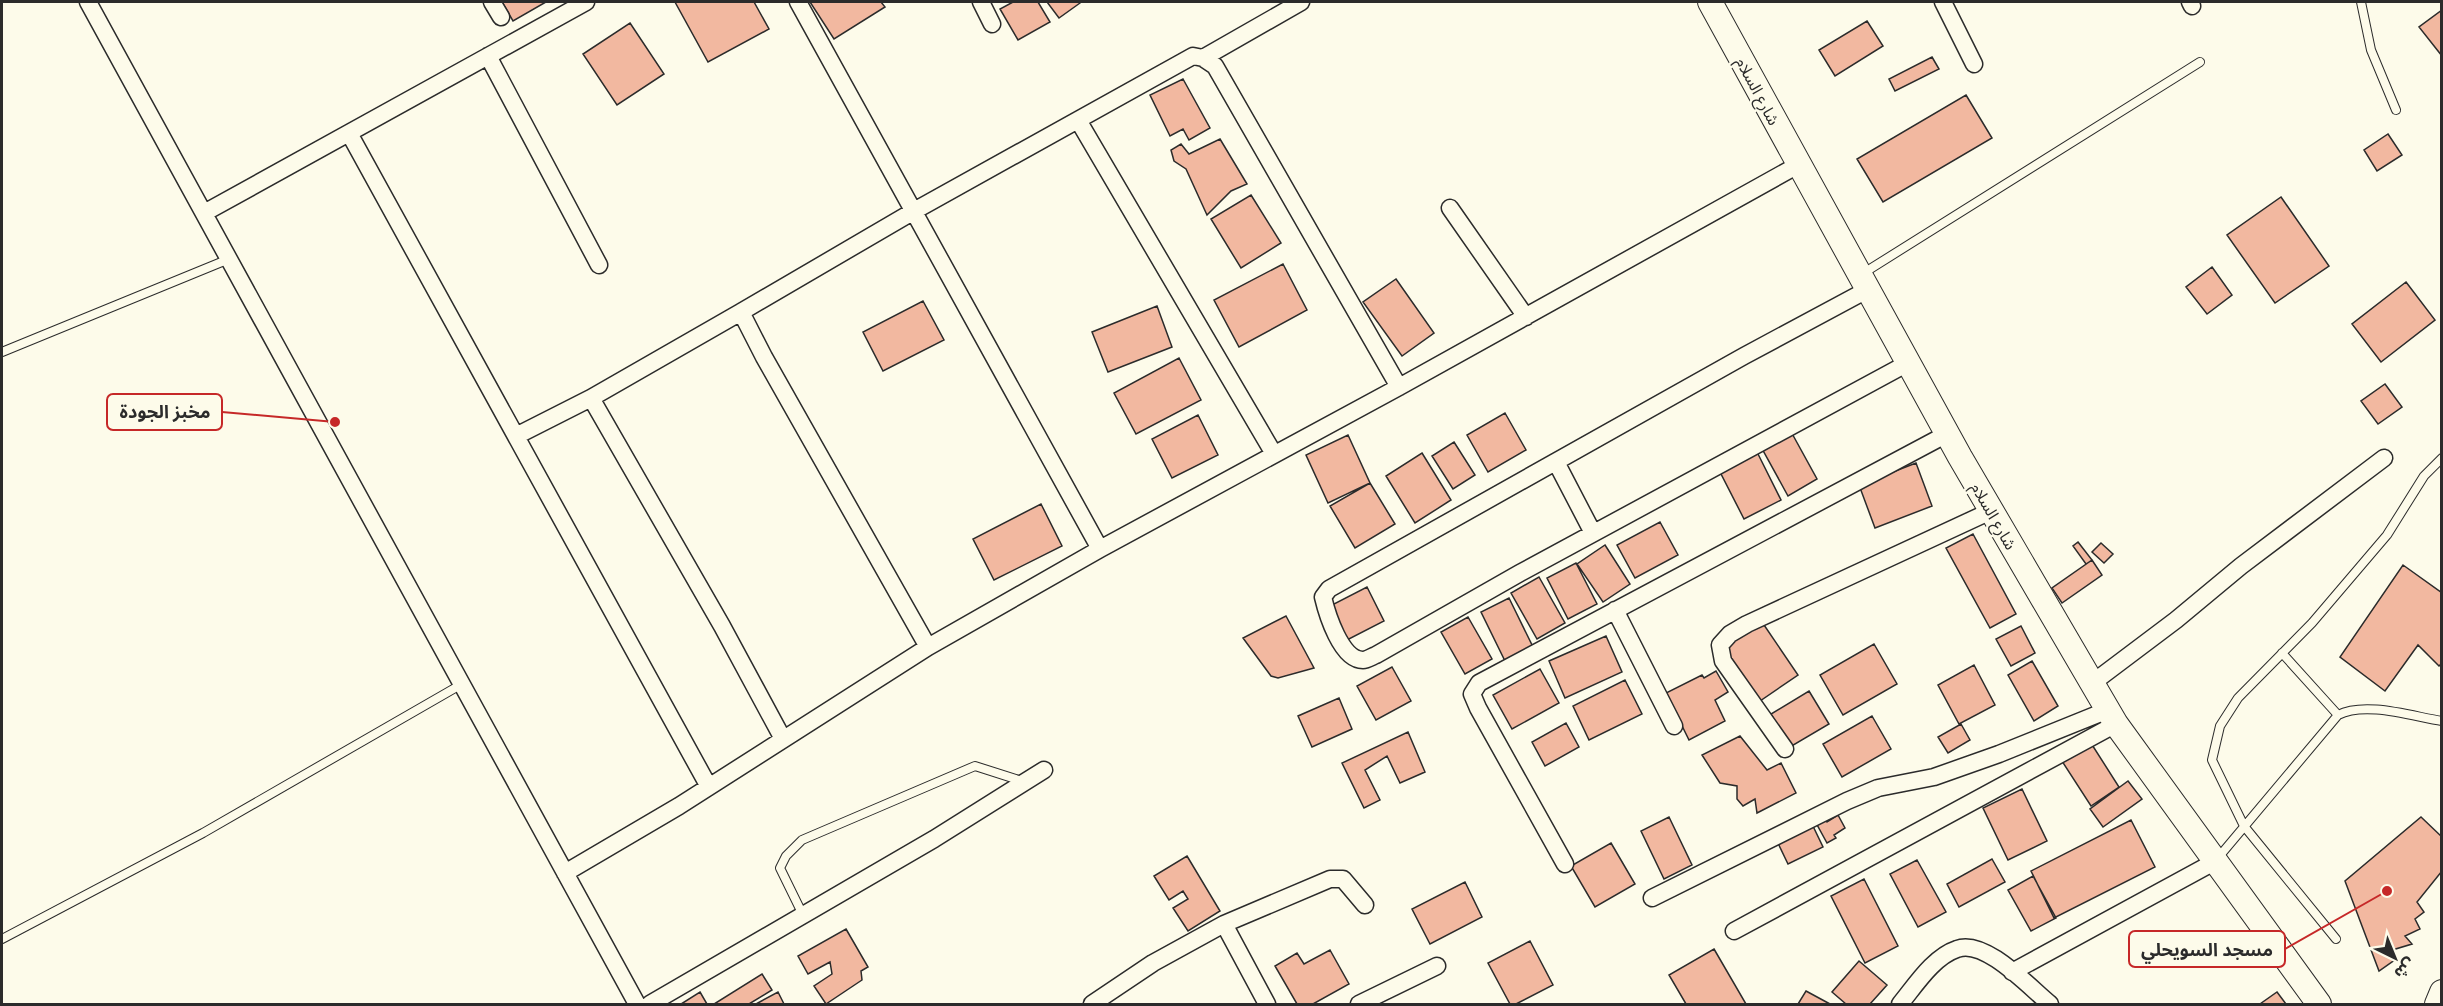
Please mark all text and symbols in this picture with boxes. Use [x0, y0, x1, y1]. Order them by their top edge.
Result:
street label: شارع السلام [1729, 54, 1783, 130]
callout: مخبز الجودة [107, 394, 222, 430]
text: مخبز الجودة [120, 401, 210, 423]
street label: شارع السلام [1964, 479, 2020, 555]
north arrow [2365, 928, 2425, 988]
callout: مسجد السويحلي [2129, 931, 2285, 967]
text: مسجد السويحلي [2141, 939, 2273, 964]
text: ش [2390, 954, 2419, 983]

